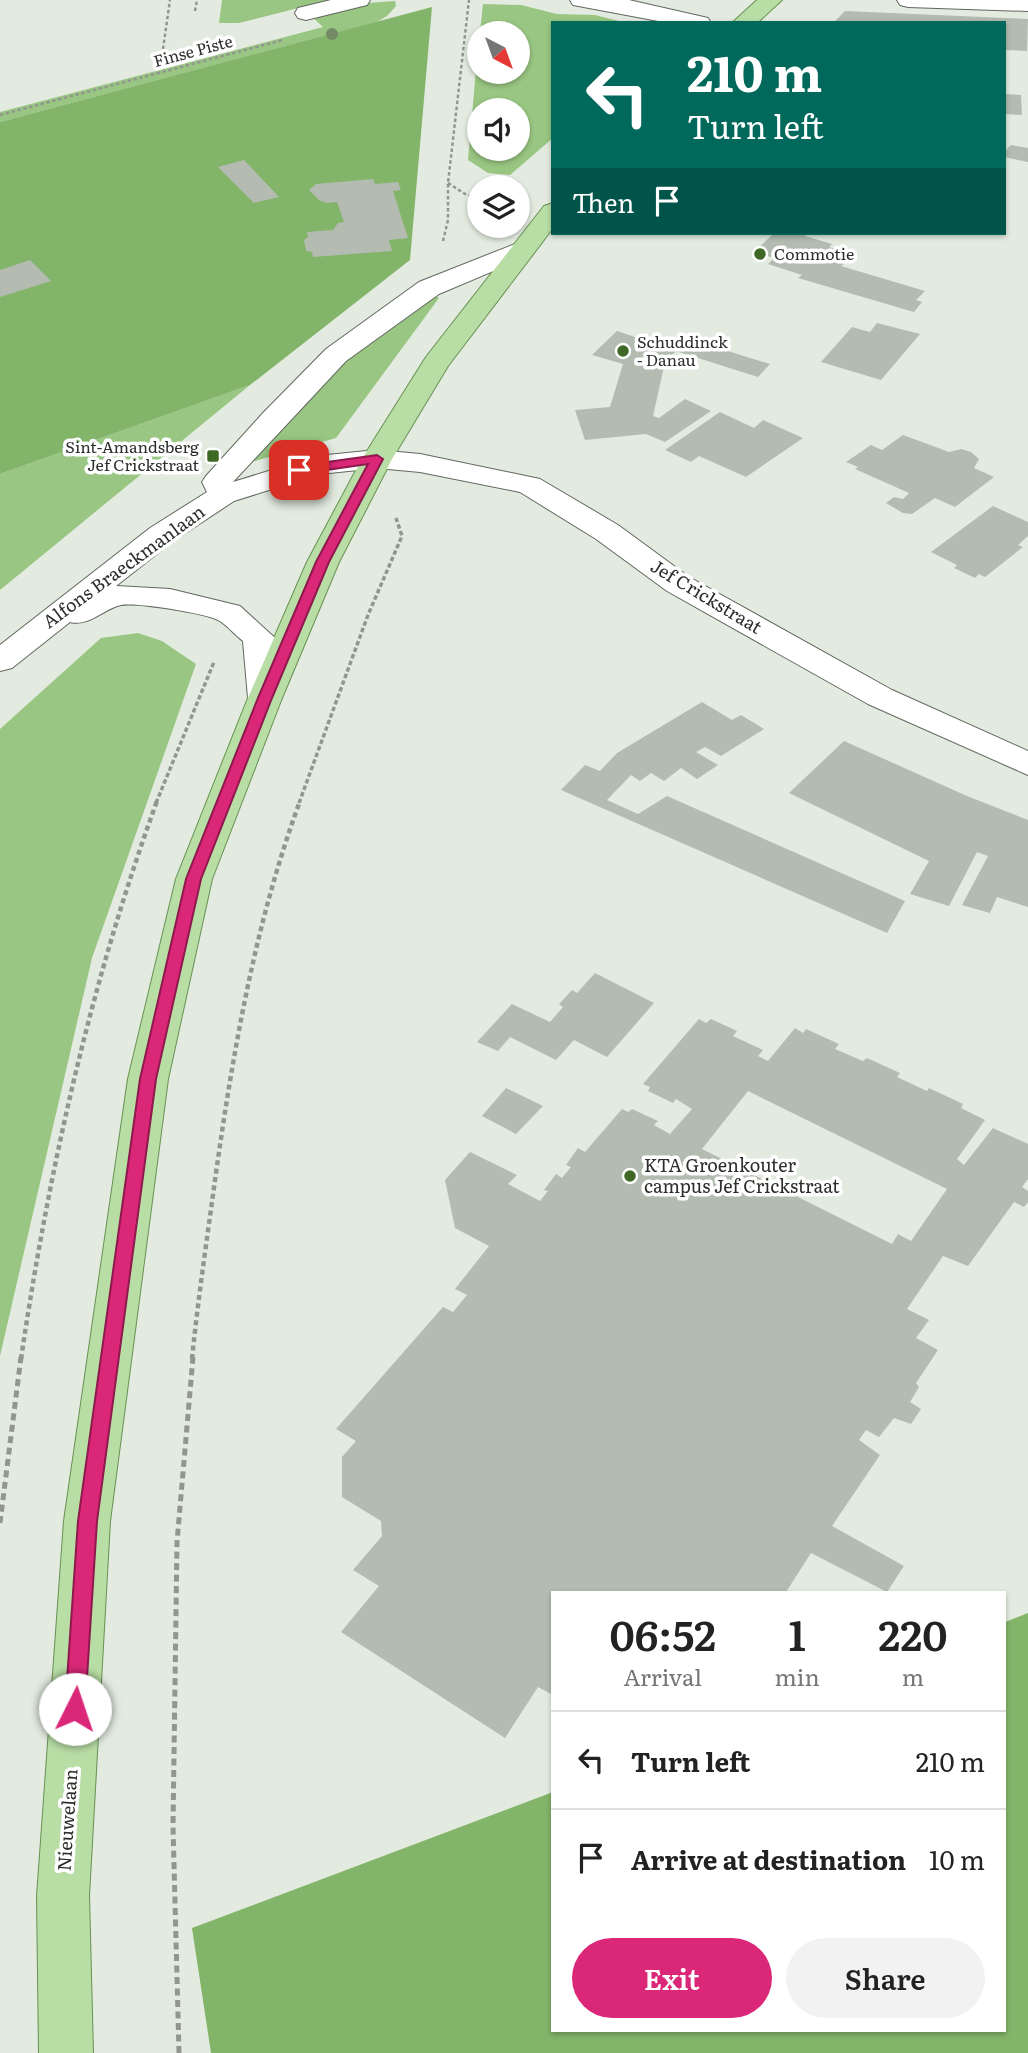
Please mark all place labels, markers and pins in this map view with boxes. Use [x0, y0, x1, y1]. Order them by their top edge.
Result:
place label: Commotie [774, 241, 854, 265]
marker: Commotie [752, 246, 768, 262]
place label: Schuddinck - Danau [637, 329, 728, 371]
marker: Schuddinck - Danau [615, 343, 631, 359]
place label: Sint-Amandsberg Jef Crickstraat [65, 434, 200, 476]
pin [269, 440, 329, 500]
marker: Sint-Amandsberg Jef Crickstraat [205, 448, 221, 464]
place label: KTA Groenkouter campus Jef Crickstraat [644, 1151, 840, 1199]
marker: KTA Groenkouter campus Jef Crickstraat [622, 1168, 638, 1184]

